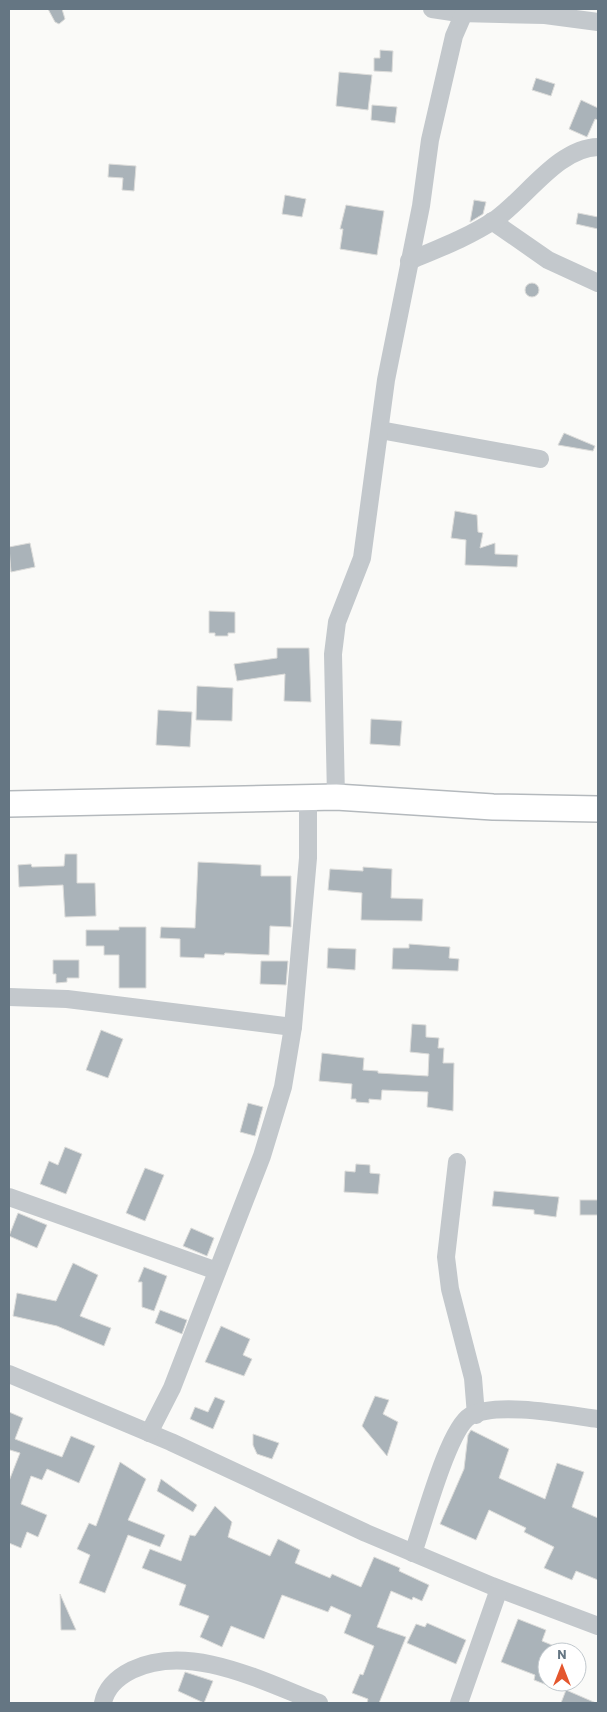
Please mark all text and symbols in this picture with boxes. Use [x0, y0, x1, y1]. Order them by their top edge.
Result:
north arrow [537, 1642, 587, 1692]
text: N [557, 1645, 567, 1662]

